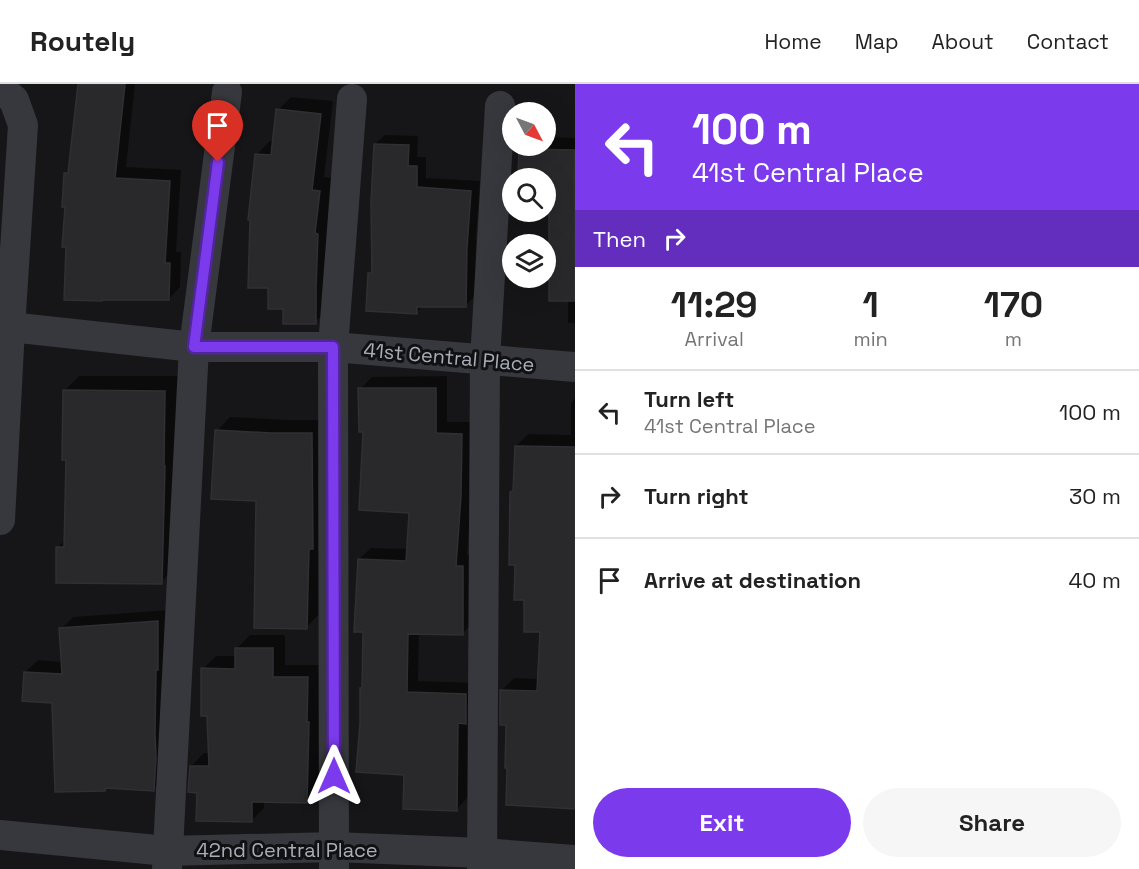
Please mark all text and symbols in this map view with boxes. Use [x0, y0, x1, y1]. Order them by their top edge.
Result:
text: Routely [30, 23, 135, 59]
text: Home [764, 28, 822, 55]
text: Map [855, 28, 899, 55]
text: About [932, 28, 994, 55]
text: Contact [1027, 28, 1109, 55]
pin [192, 100, 243, 162]
north arrow [502, 102, 556, 156]
map controls [502, 102, 556, 288]
text: 100 m [692, 103, 812, 156]
icon: left [593, 108, 671, 186]
icon: arrive [201, 109, 234, 142]
text: 41st Central Place [692, 155, 924, 190]
button: search [502, 168, 556, 222]
icon: right [658, 222, 691, 255]
text: Then [593, 225, 646, 253]
button: layers [502, 234, 556, 288]
text: 11:29 [671, 282, 758, 328]
text: 1 [863, 282, 879, 328]
text: 170 [984, 282, 1043, 328]
text: Arrival [685, 326, 744, 352]
text: min [853, 326, 888, 352]
text: m [1005, 326, 1022, 352]
street label: 41st Central Place [362, 337, 536, 377]
text: Turn left [644, 385, 734, 413]
icon: left [593, 396, 626, 429]
text: 100 m [1059, 398, 1121, 426]
text: 41st Central Place [644, 413, 816, 439]
icon: right [593, 480, 626, 513]
text: Turn right [644, 482, 749, 510]
text: 30 m [1069, 482, 1121, 510]
icon: arrive [593, 564, 626, 597]
text: Arrive at destination [644, 566, 861, 594]
text: 40 m [1069, 566, 1121, 594]
position arrow [302, 744, 366, 808]
button: Exit [593, 788, 851, 857]
button: Share [863, 788, 1121, 857]
street label: 42nd Central Place [196, 837, 378, 863]

